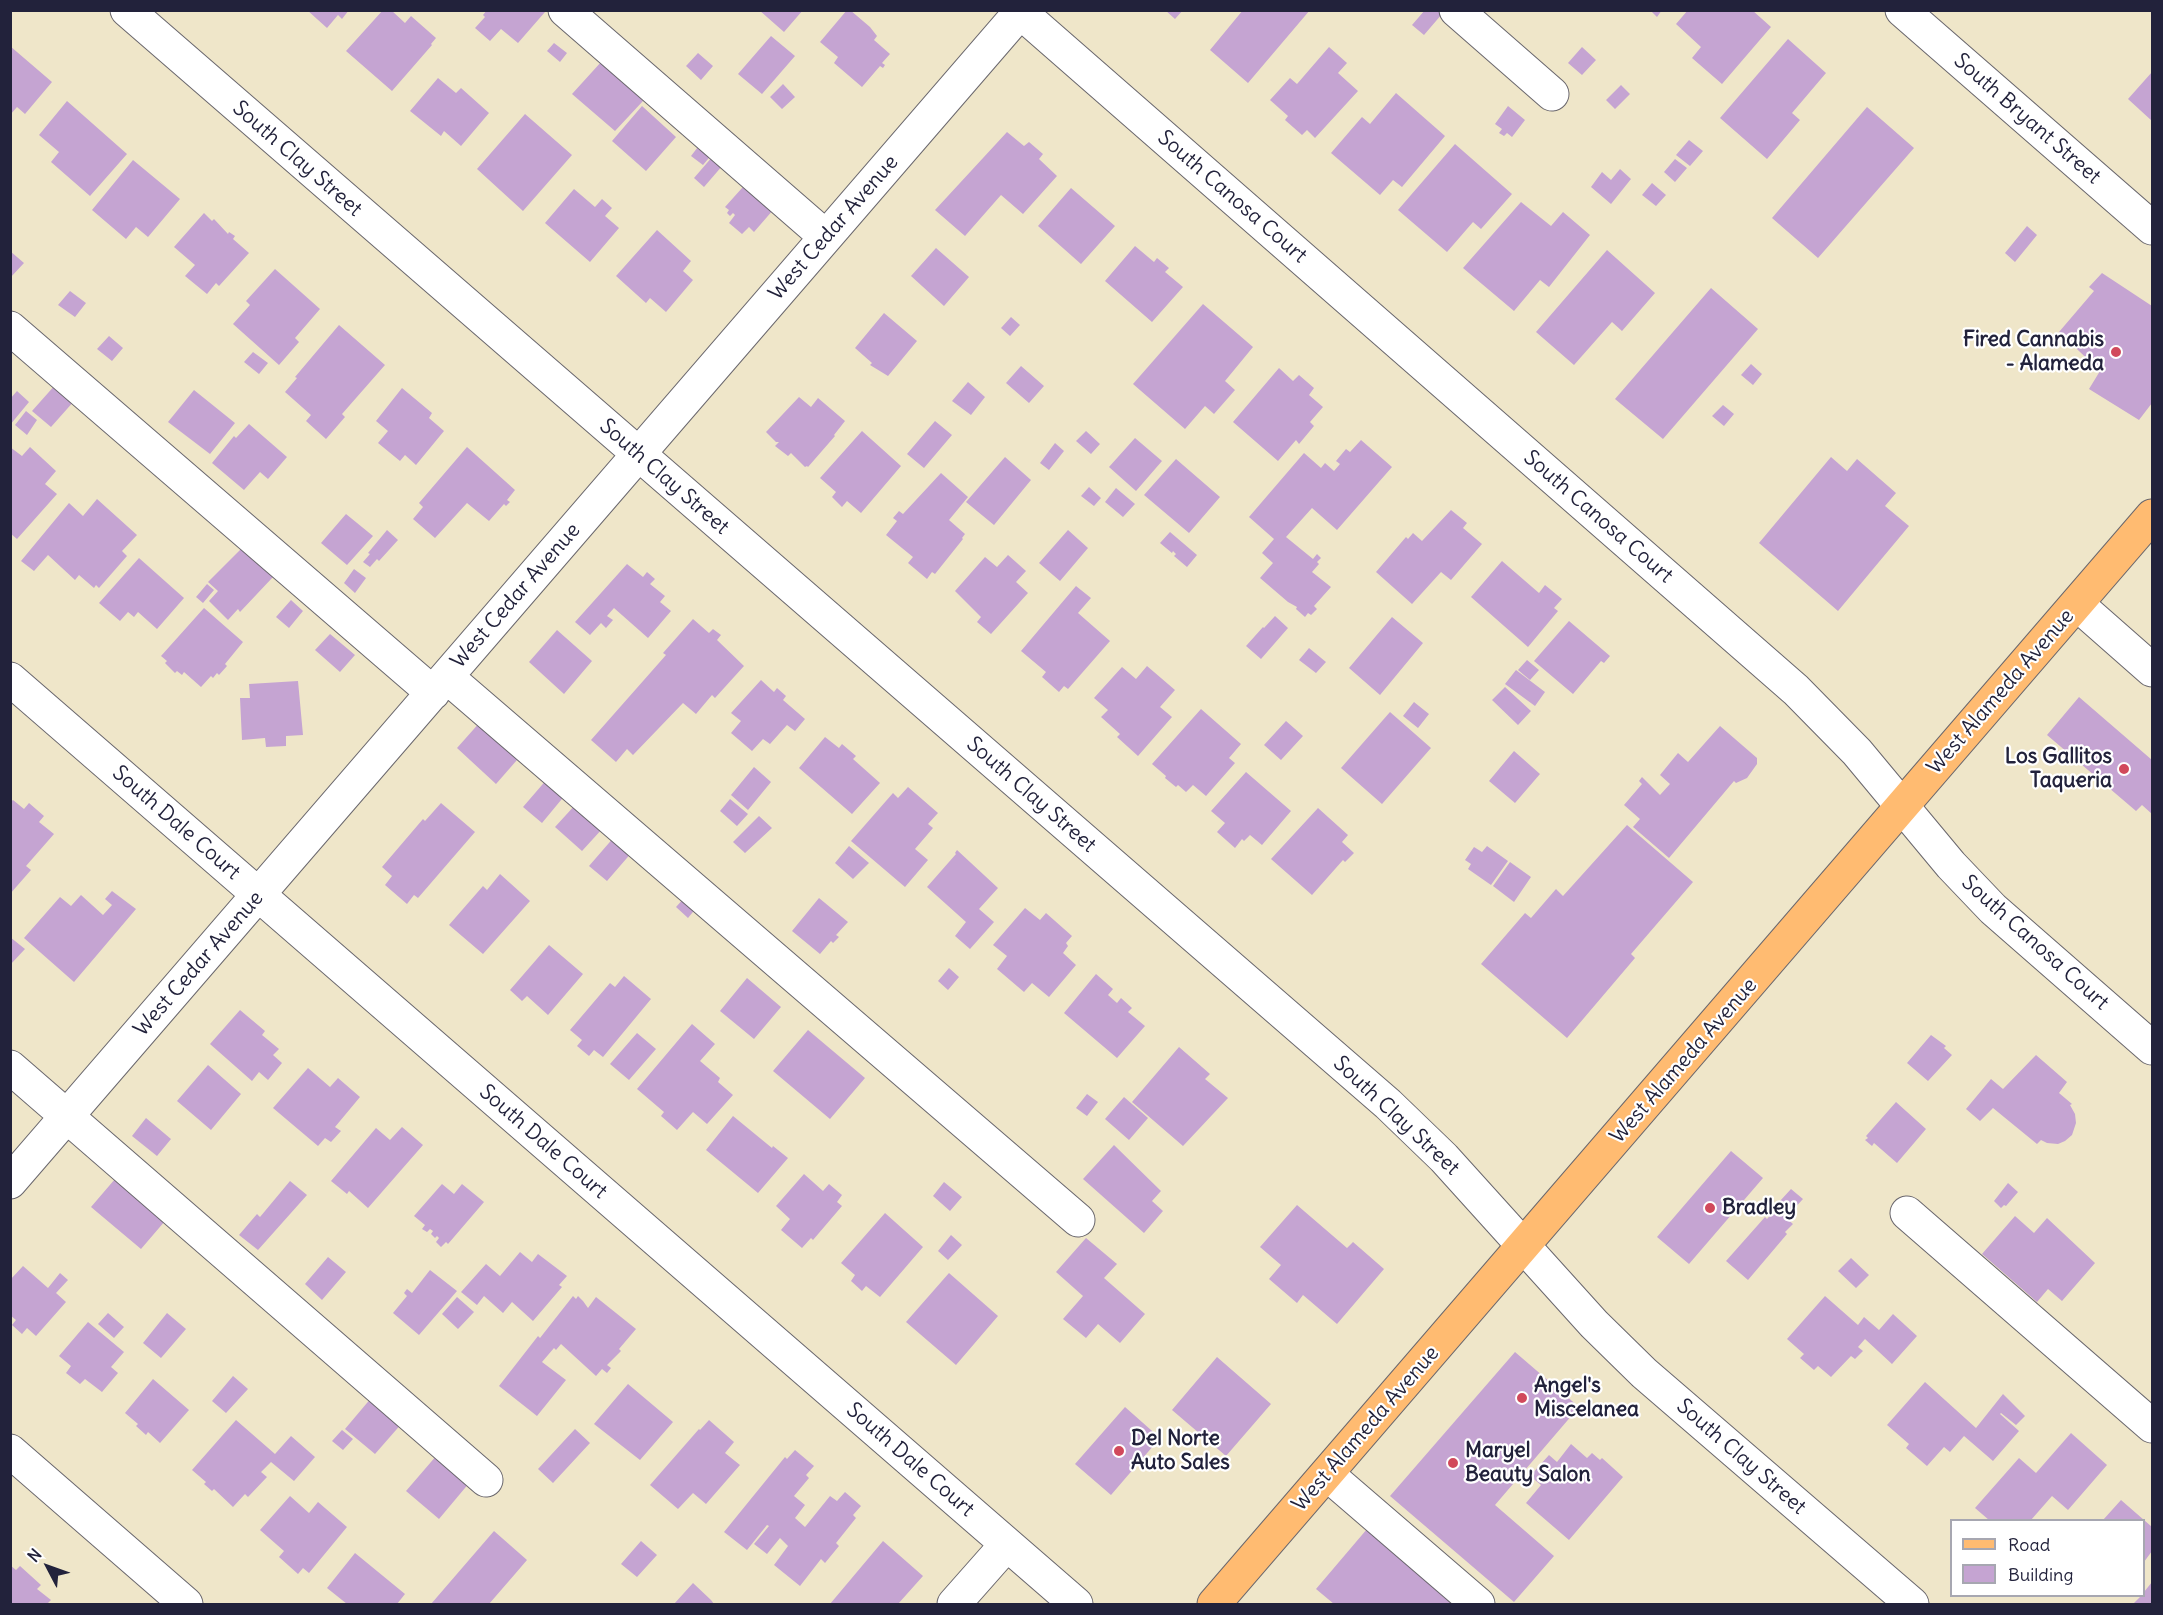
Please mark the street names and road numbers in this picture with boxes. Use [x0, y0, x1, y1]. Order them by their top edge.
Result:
street label: South Bryant Street [1948, 48, 2106, 190]
street label: South Clay Street [227, 96, 367, 222]
street label: South Canosa Court [1152, 125, 1312, 269]
street label: West Cedar Avenue [764, 150, 904, 306]
street label: South Clay Street [594, 414, 734, 540]
street label: South Canosa Court [1518, 445, 1678, 589]
street label: West Cedar Avenue [446, 518, 586, 674]
street label: West Alameda Avenue [1922, 604, 2080, 780]
street label: South Clay Street [961, 732, 1101, 858]
street label: South Dale Court [107, 761, 245, 885]
street label: South Canosa Court [1956, 870, 2114, 1016]
street label: West Cedar Avenue [129, 886, 269, 1042]
street label: West Alameda Avenue [1605, 973, 1763, 1149]
street label: South Clay Street [1328, 1051, 1464, 1181]
street label: South Dale Court [474, 1080, 612, 1204]
street label: West Alameda Avenue [1287, 1341, 1445, 1517]
street label: South Clay Street [1671, 1394, 1811, 1520]
street label: South Dale Court [841, 1398, 979, 1522]

